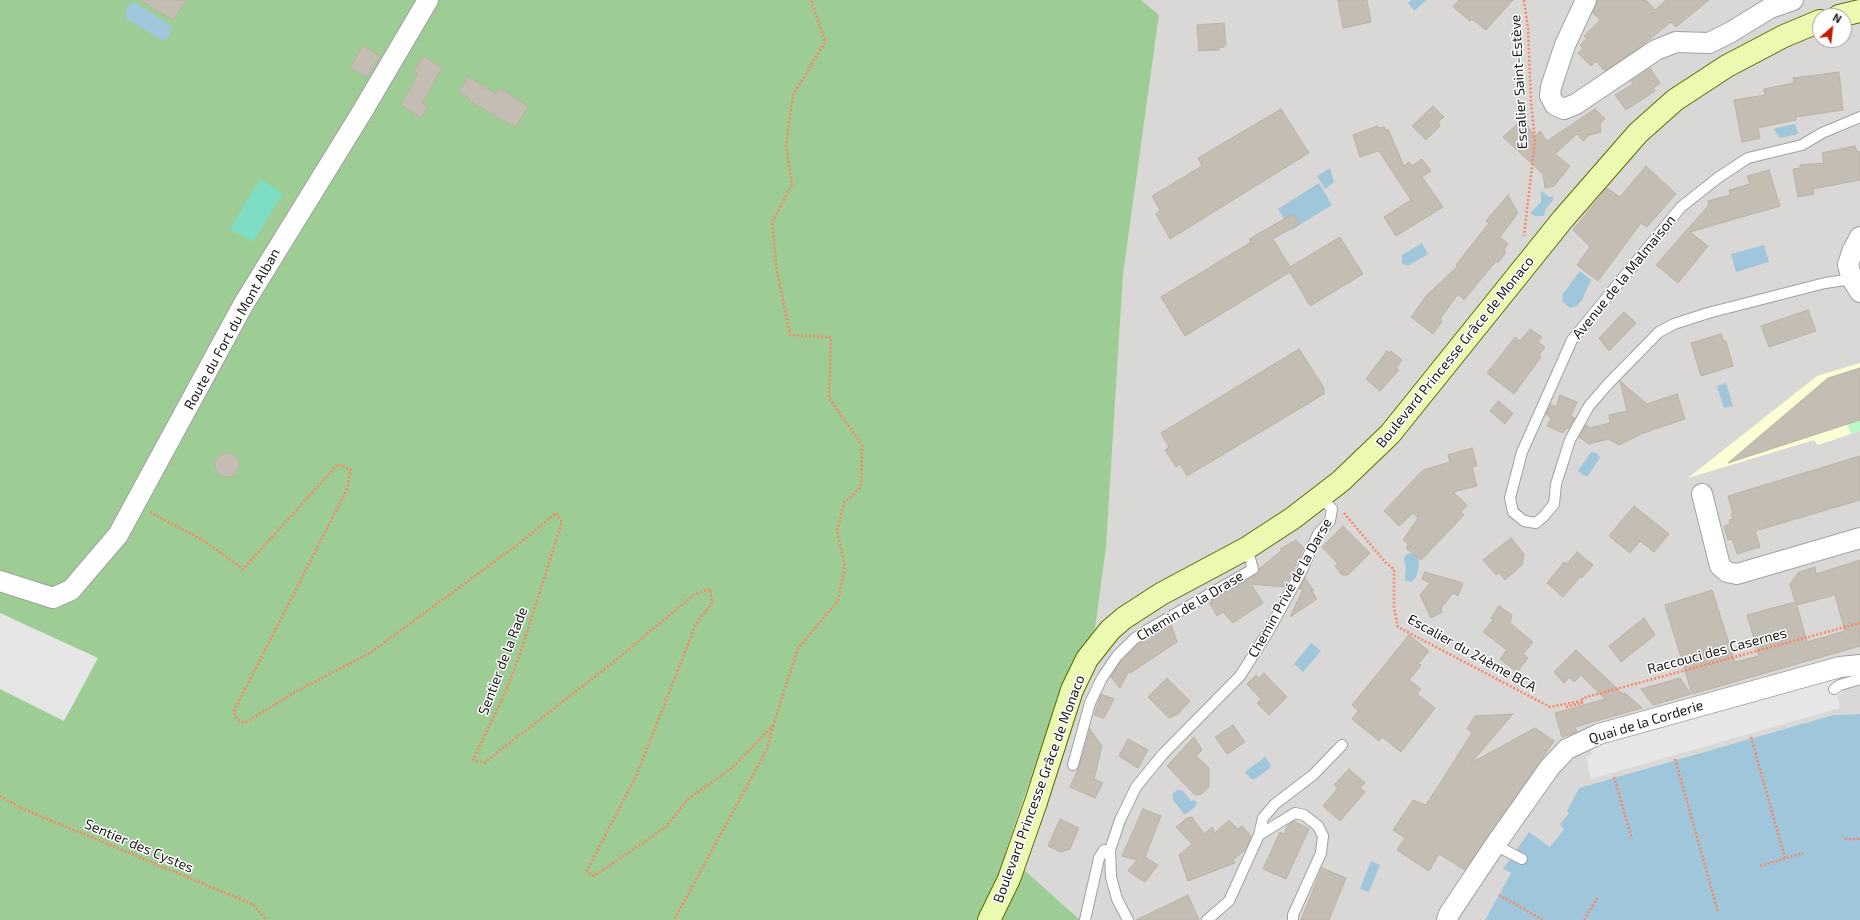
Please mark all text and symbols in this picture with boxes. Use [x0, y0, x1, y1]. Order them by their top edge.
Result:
north arrow [1812, 8, 1852, 48]
text: N [1831, 10, 1844, 25]
street label: Escalier Saint-Estève [1507, 14, 1531, 150]
street label: Avenue de la Malmaison [1569, 212, 1679, 342]
street label: Route du Fort du Mont Alban [181, 246, 283, 412]
street label: Boulevard Princesse Grâce de Monaco [1373, 253, 1537, 451]
street label: Chemin Privé de la Darse [1245, 515, 1335, 661]
street label: Chemin de la Drase [1134, 568, 1246, 644]
street label: Sentier de la Rade [475, 605, 531, 717]
street label: Escalier du 24ème BCA [1405, 611, 1539, 695]
street label: Raccouci des Casernes [1645, 624, 1789, 678]
street label: Boulevard Princesse Grâce de Monaco [990, 673, 1088, 905]
street label: Quai de la Corderie [1587, 697, 1705, 747]
street label: Sentier des Cystes [82, 815, 196, 877]

